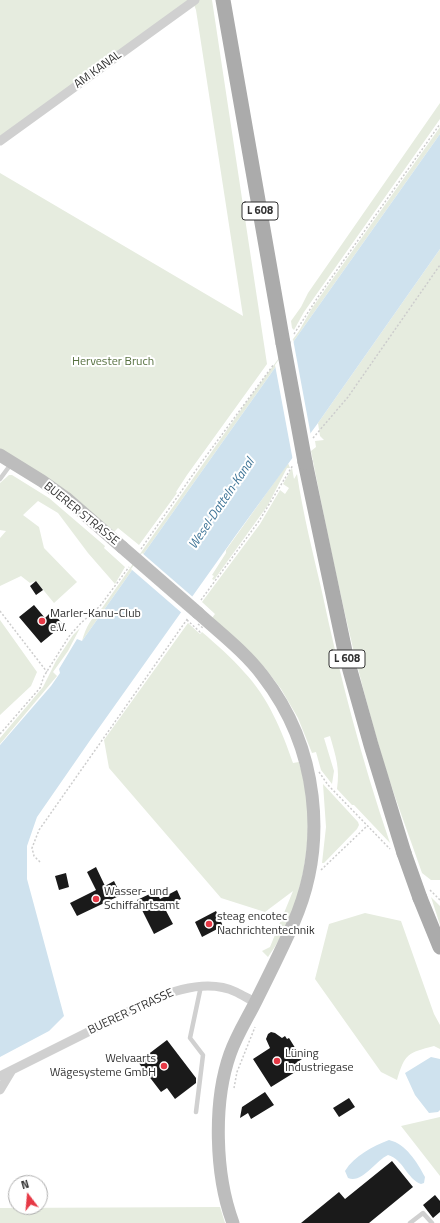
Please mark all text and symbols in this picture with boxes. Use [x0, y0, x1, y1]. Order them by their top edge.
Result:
street label: AM KANAL [72, 48, 124, 92]
road number: L 608 [242, 202, 278, 220]
park label: Hervester Bruch [72, 355, 154, 369]
water label: Wesel-Datteln-Kanal [186, 456, 258, 552]
street label: BUERER STRASSE [40, 479, 122, 549]
place label: Marler-Kanu-Club e.V. [50, 607, 141, 635]
marker: Marler-Kanu-Club e.V. [37, 616, 47, 626]
road number: L 608 [329, 650, 365, 668]
place label: Wasser- und Schiffahrtsamt [104, 885, 179, 913]
marker: Wasser- und Schiffahrtsamt [91, 894, 101, 904]
place label: steag encotec Nachrichtentechnik [217, 910, 315, 938]
marker: steag encotec Nachrichtentechnik [204, 919, 214, 929]
street label: BUERER STRASSE [86, 986, 176, 1038]
place label: Lüning Industriegase [285, 1047, 354, 1075]
place label: Welvaarts Wägesysteme GmbH [50, 1052, 156, 1080]
marker: Lüning Industriegase [272, 1056, 282, 1066]
marker: Welvaarts Wägesysteme GmbH [159, 1061, 169, 1071]
north arrow [8, 1175, 48, 1215]
text: N [19, 1176, 31, 1193]

